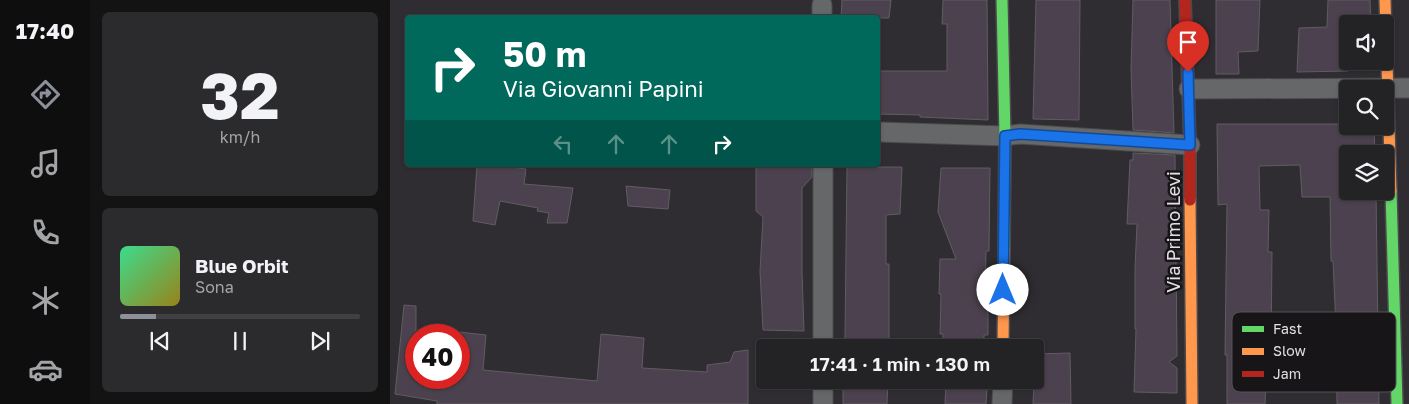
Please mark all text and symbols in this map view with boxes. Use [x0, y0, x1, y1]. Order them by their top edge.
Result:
map controls [1339, 15, 1394, 200]
button: sound [1339, 15, 1394, 70]
text: 17:40 [16, 17, 74, 44]
pin [1167, 21, 1209, 72]
icon: arrive [1174, 28, 1202, 56]
text: 50 m [503, 33, 586, 75]
icon: right [420, 35, 485, 100]
text: 32 [200, 55, 280, 133]
text: Via Giovanni Papini [503, 75, 704, 102]
icon: directions [28, 77, 63, 112]
button: search [1339, 80, 1394, 135]
text: km/h [220, 127, 260, 147]
icon: left [549, 130, 577, 158]
icon: ahead [602, 130, 630, 158]
icon: ahead [655, 130, 683, 158]
icon: right [708, 130, 736, 158]
button: layers [1339, 145, 1394, 200]
icon: music [28, 146, 63, 181]
street label: Via Primo Levi [1162, 171, 1184, 293]
icon: phone [28, 215, 63, 250]
text: Blue Orbit [195, 254, 289, 277]
position arrow [976, 263, 1028, 315]
text: Sona [195, 277, 234, 297]
icon: climate [28, 283, 63, 318]
legend [1232, 312, 1396, 392]
text: Fast [1273, 320, 1302, 337]
speed limit sign: 40 [405, 324, 470, 389]
icon: previous [146, 327, 174, 355]
icon: pause [226, 327, 254, 355]
icon: next [306, 327, 334, 355]
text: Slow [1273, 342, 1306, 359]
icon: car [28, 352, 63, 387]
text: 17:41 · 1 min · 130 m [810, 352, 990, 375]
text: Jam [1273, 365, 1301, 382]

